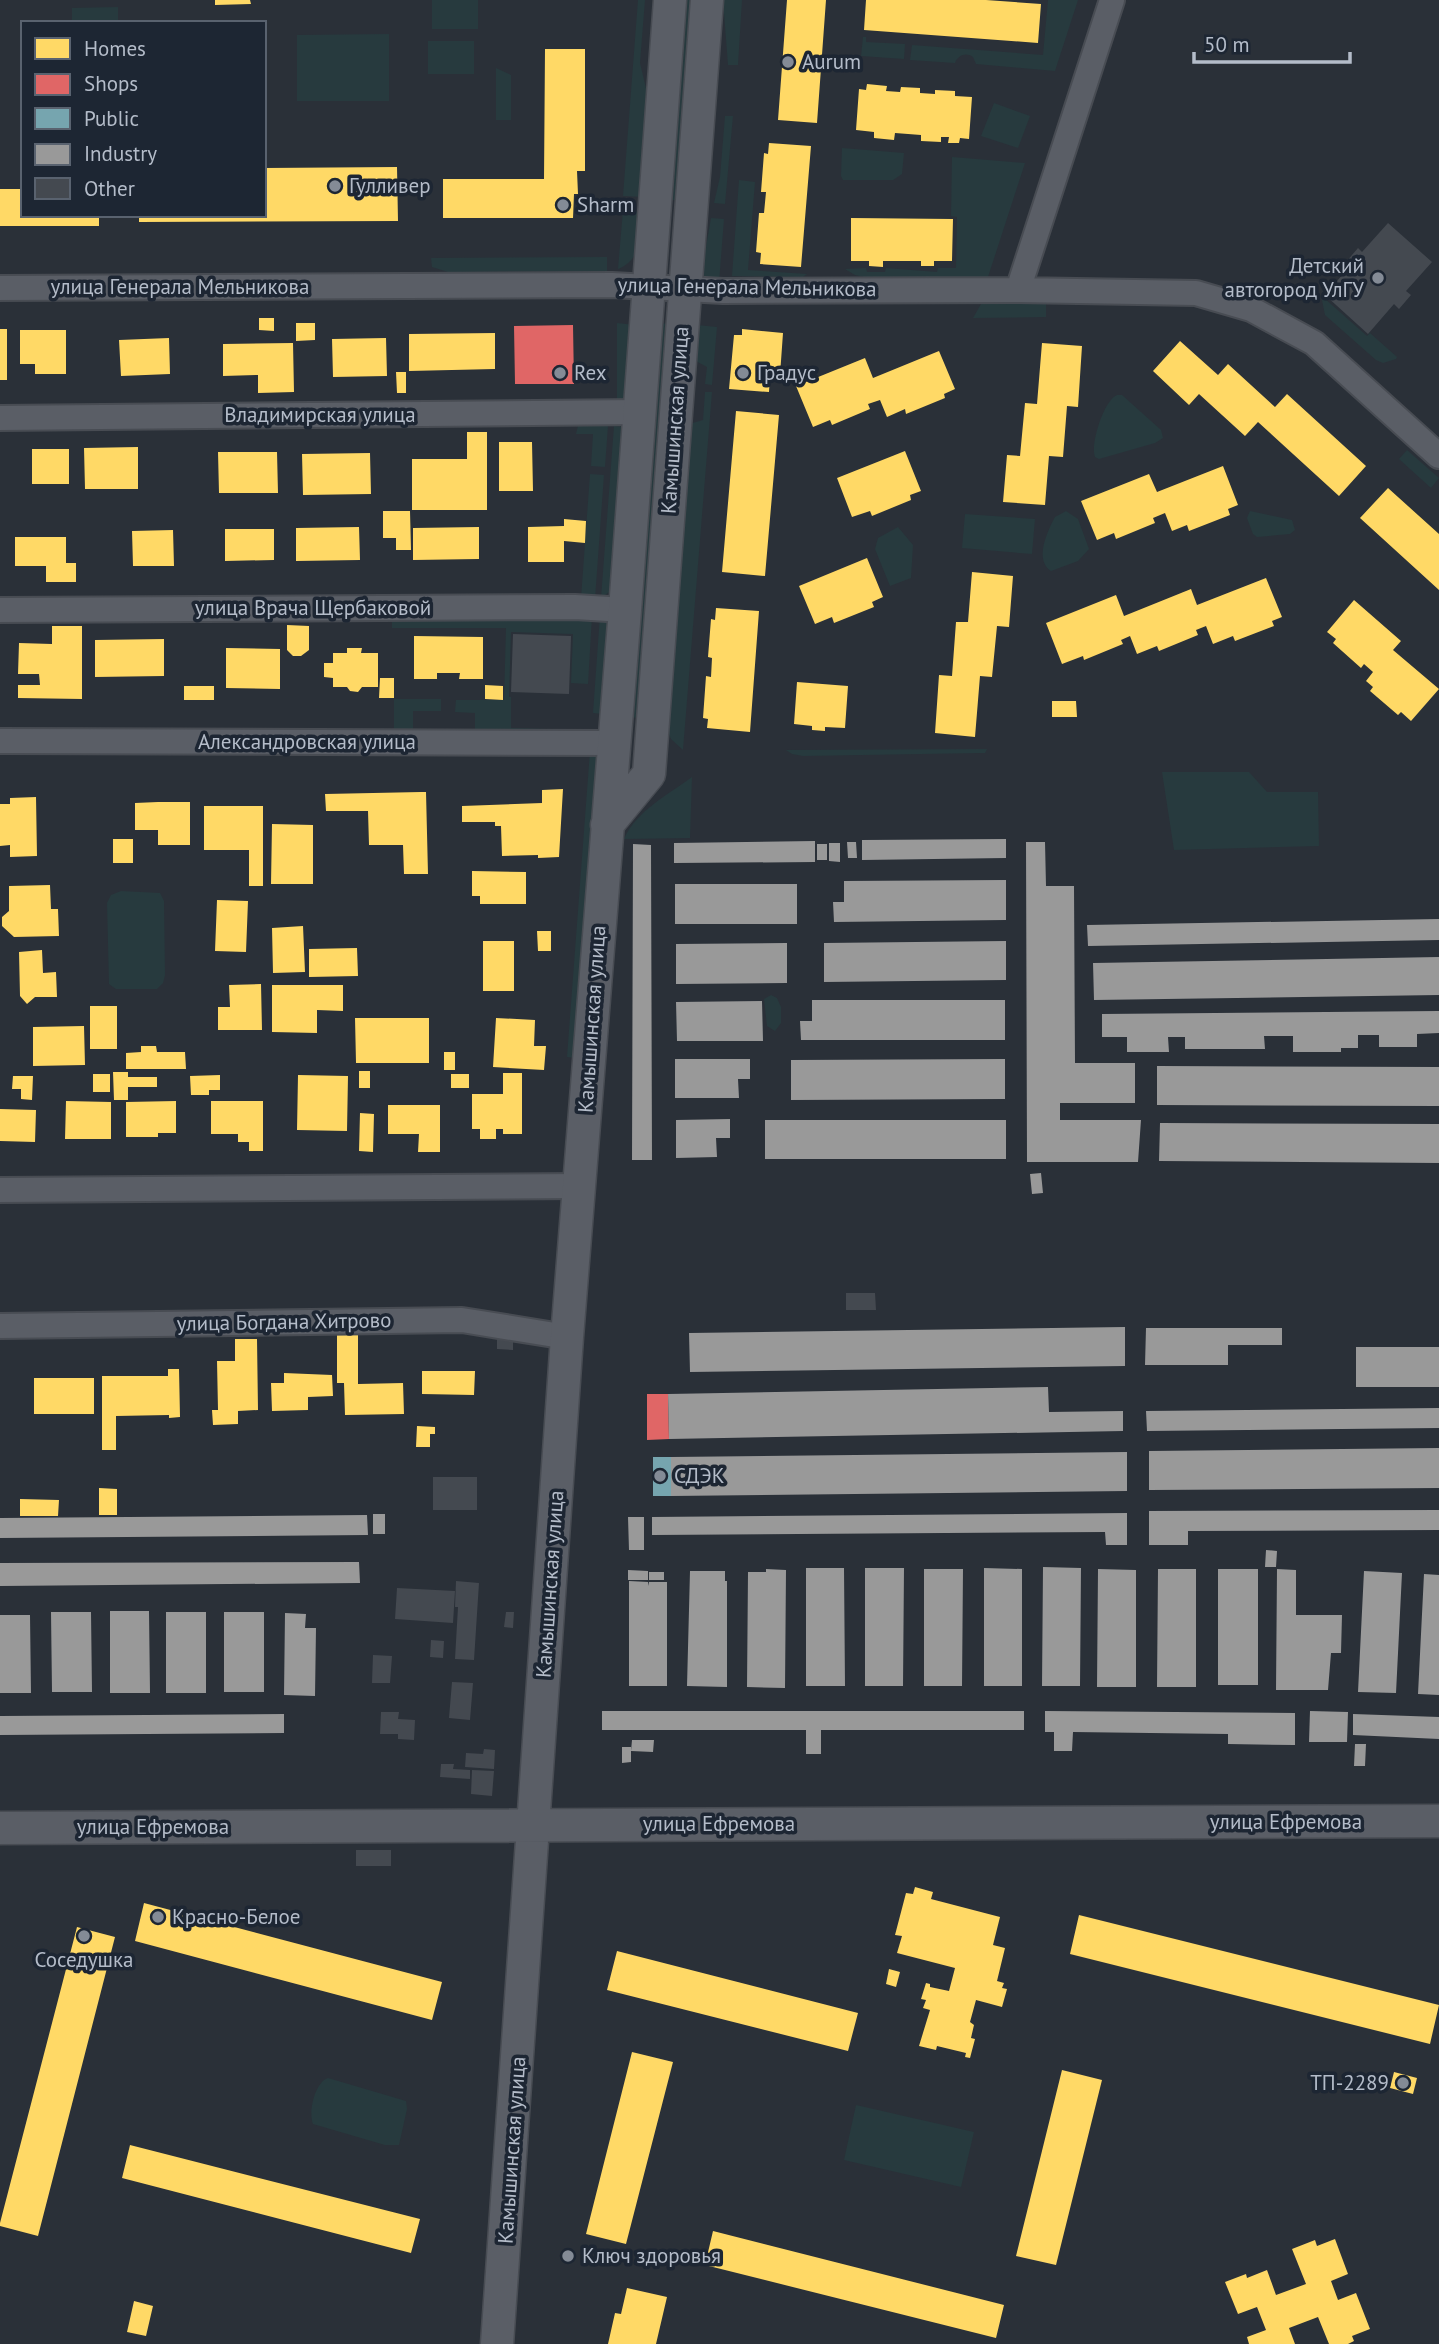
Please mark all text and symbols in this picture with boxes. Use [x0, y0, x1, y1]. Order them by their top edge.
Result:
legend [21, 21, 266, 217]
scale bar [1194, 21, 1350, 65]
text: 50 m [1204, 31, 1250, 58]
text: Homes [84, 35, 146, 62]
place label: Aurum [802, 48, 861, 75]
marker: Aurum [780, 54, 796, 70]
text: Shops [84, 70, 138, 97]
text: Public [84, 105, 139, 132]
text: Industry [84, 140, 157, 167]
place label: Гулливер [349, 172, 431, 199]
text: Other [84, 175, 135, 202]
marker: Гулливер [327, 178, 343, 194]
place label: Sharm [577, 191, 634, 218]
marker: Sharm [555, 197, 571, 213]
place label: Детский автогород УлГУ [1224, 252, 1364, 303]
marker: Детский автогород УлГУ [1370, 270, 1386, 286]
street label: улица Генерала Мельникова [617, 271, 877, 302]
street label: улица Генерала Мельникова [51, 273, 309, 300]
street label: Камышинская улица [654, 325, 695, 515]
place label: Rex [574, 359, 607, 386]
place label: Градус [757, 359, 816, 386]
marker: Rex [552, 365, 568, 381]
marker: Градус [735, 365, 751, 381]
street label: Владимирская улица [224, 401, 416, 428]
street label: улица Врача Щербаковой [195, 594, 431, 621]
street label: Александровская улица [198, 728, 416, 755]
street label: Камышинская улица [571, 924, 612, 1114]
street label: улица Богдана Хитрово [176, 1306, 392, 1337]
place label: СДЭК [674, 1462, 725, 1489]
marker: СДЭК [652, 1468, 668, 1484]
street label: Камышинская улица [529, 1489, 570, 1679]
street label: улица Ефремова [1210, 1808, 1362, 1835]
street label: улица Ефремова [643, 1810, 795, 1837]
street label: улица Ефремова [77, 1813, 229, 1840]
place label: Красно-Белое [172, 1903, 300, 1930]
marker: Красно-Белое [150, 1909, 166, 1925]
marker: Соседушка [76, 1928, 92, 1944]
place label: Соседушка [35, 1946, 133, 1973]
street label: Камышинская улица [491, 2055, 532, 2245]
place label: ТП-2289 [1310, 2069, 1389, 2096]
marker: ТП-2289 [1395, 2075, 1411, 2091]
place label: Ключ здоровья [582, 2242, 721, 2269]
marker: Ключ здоровья [560, 2248, 576, 2264]

